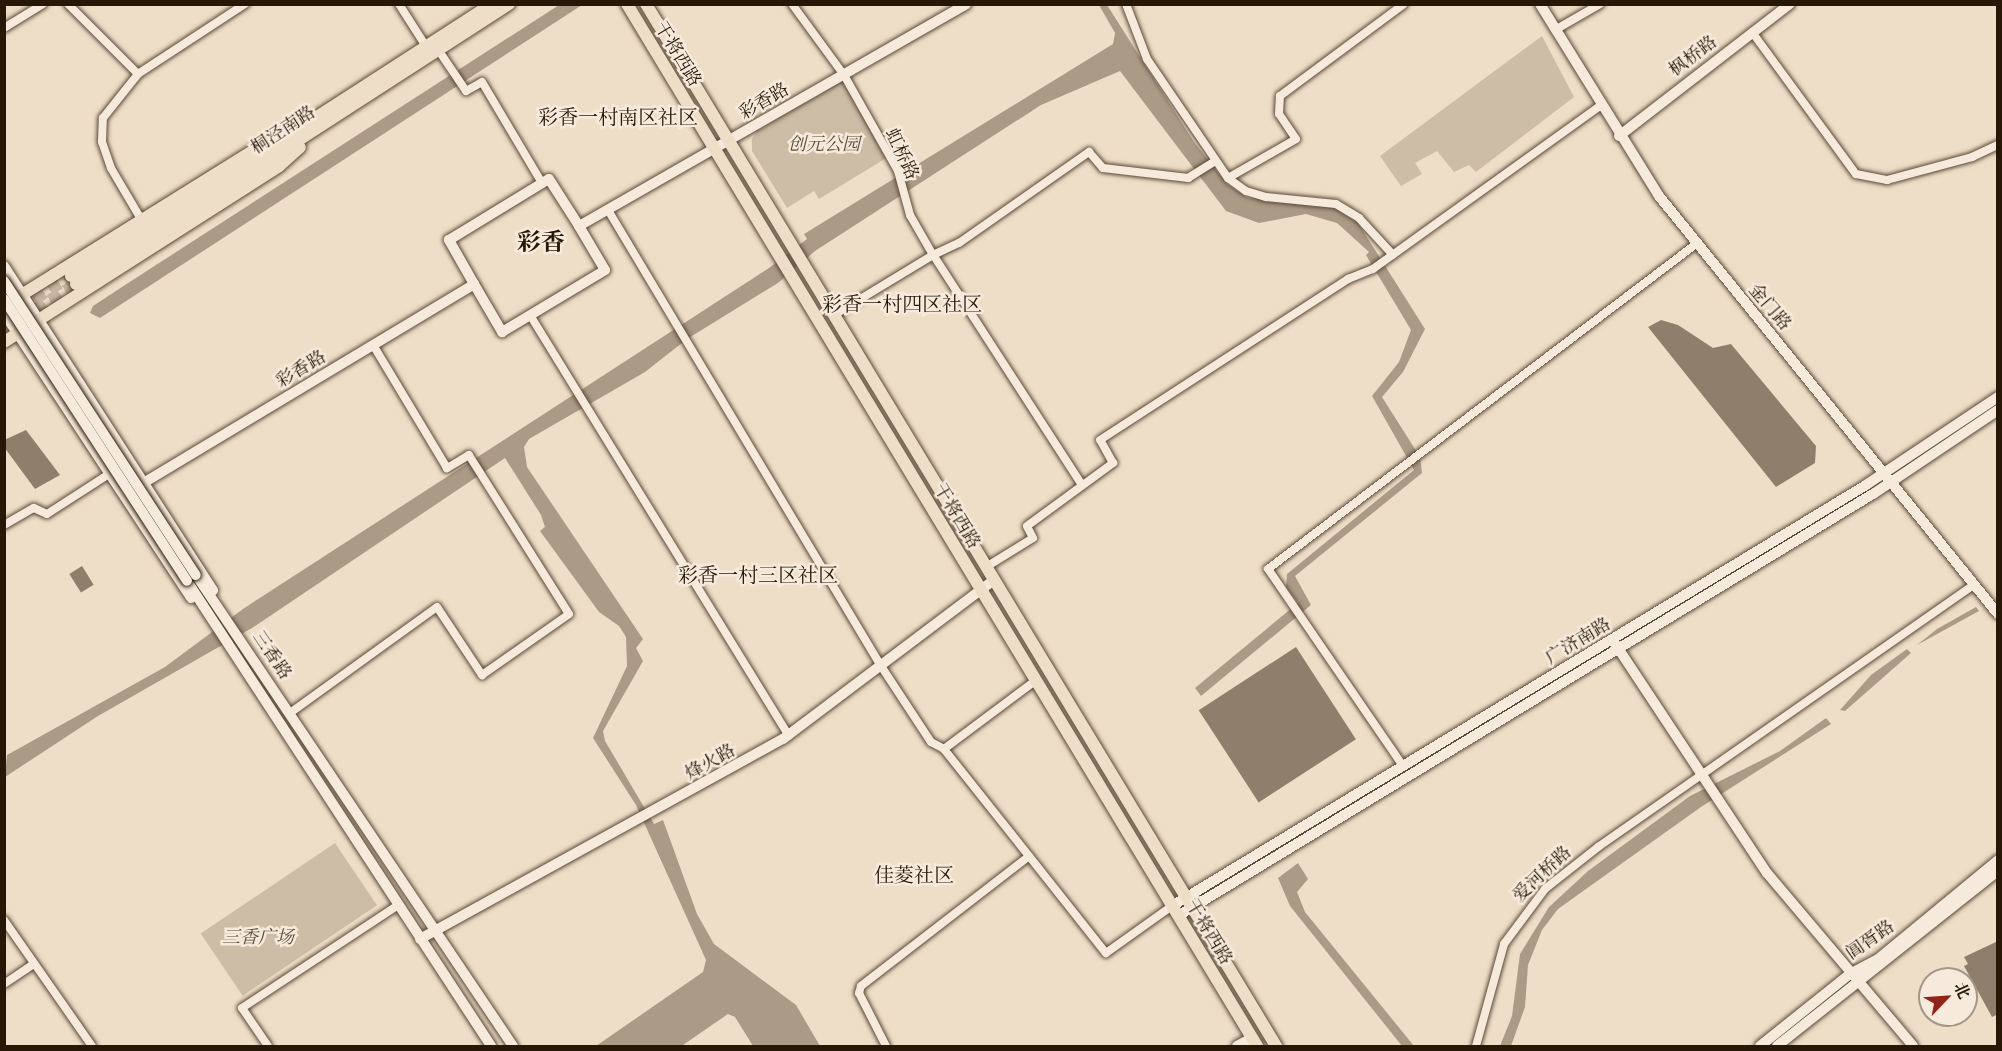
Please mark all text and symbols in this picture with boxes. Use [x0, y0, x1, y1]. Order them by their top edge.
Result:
street label: 干将西路 [650, 18, 706, 90]
street label: 枫桥路 [1665, 31, 1721, 81]
street label: 彩香路 [735, 78, 793, 124]
street label: 桐泾南路 [247, 101, 319, 159]
district label: 彩香一村南区社区 [538, 105, 698, 129]
street label: 虹桥路 [881, 125, 923, 183]
park label: 创元公园 [788, 133, 860, 155]
district label: 彩香 [517, 228, 565, 256]
street label: 金门路 [1744, 279, 1796, 335]
district label: 彩香一村四区社区 [822, 292, 982, 316]
street label: 彩香路 [272, 346, 330, 392]
street label: 干将西路 [929, 480, 985, 552]
district label: 彩香一村三区社区 [678, 563, 838, 587]
street label: 广济南路 [1542, 613, 1614, 669]
street label: 三香路 [248, 627, 296, 683]
street label: 烽火路 [681, 739, 739, 785]
street label: 爱河桥路 [1508, 842, 1576, 906]
district label: 佳菱社区 [874, 863, 954, 887]
street label: 干将西路 [1181, 896, 1237, 968]
street label: 阊胥路 [1842, 916, 1898, 964]
park label: 三香广场 [222, 926, 294, 948]
north arrow [1918, 967, 1978, 1027]
text: 北 [1950, 979, 1975, 1002]

